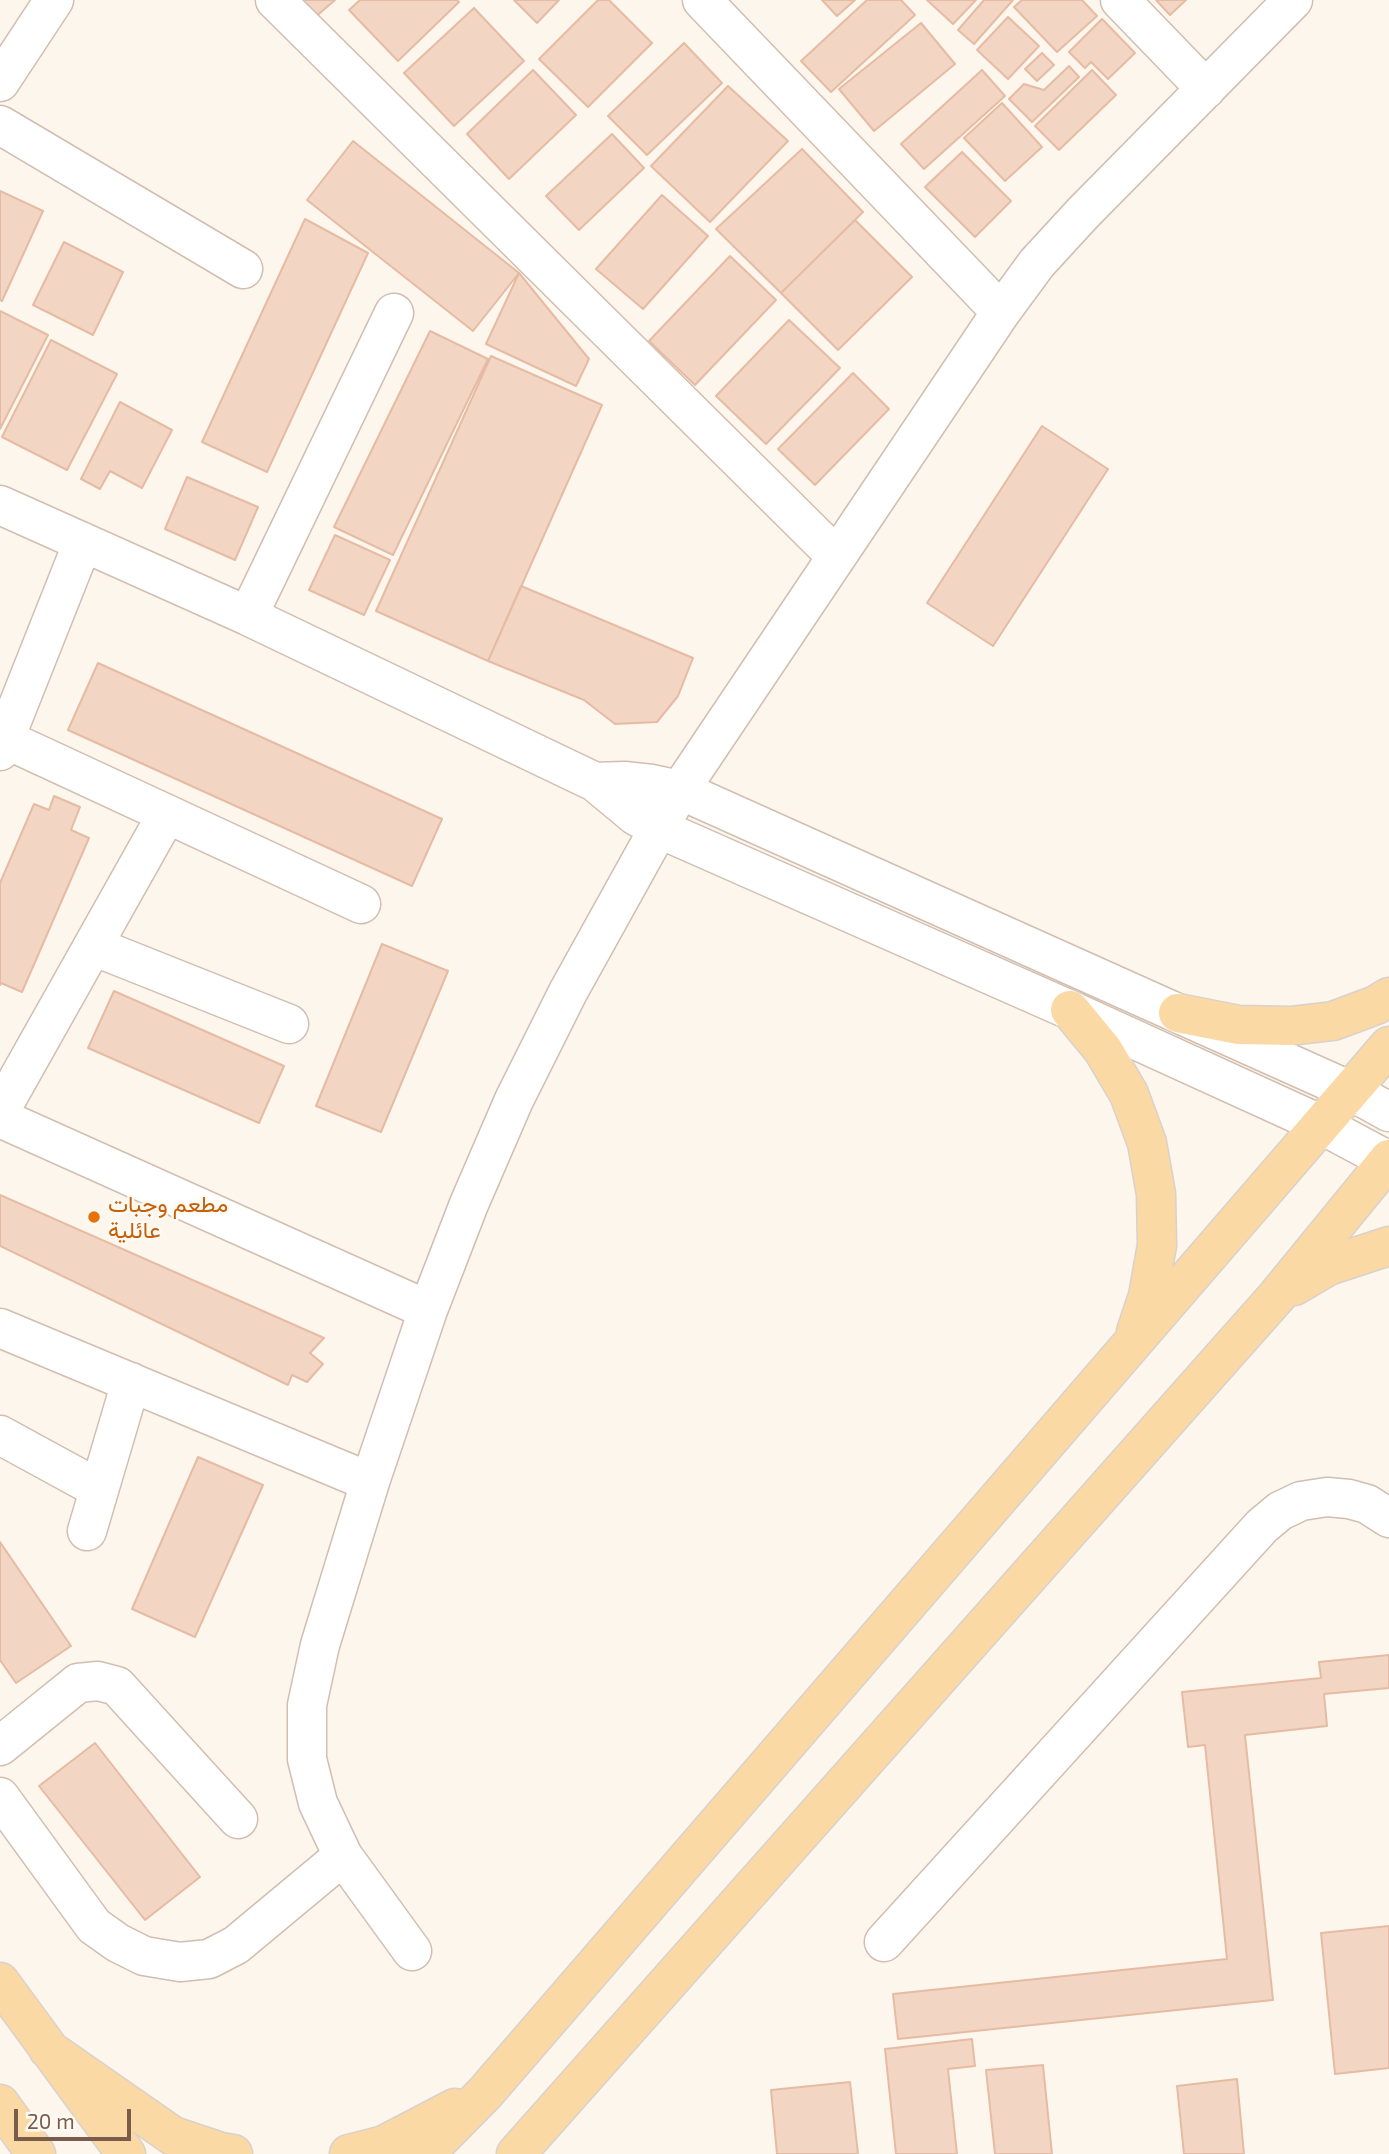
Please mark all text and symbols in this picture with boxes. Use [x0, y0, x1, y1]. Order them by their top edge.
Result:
place label: مطعم وجبات عائلية [108, 1190, 228, 1244]
marker: مطعم وجبات عائلية [86, 1209, 102, 1225]
scale bar [18, 2094, 135, 2138]
text: 20 m [27, 2108, 75, 2133]

